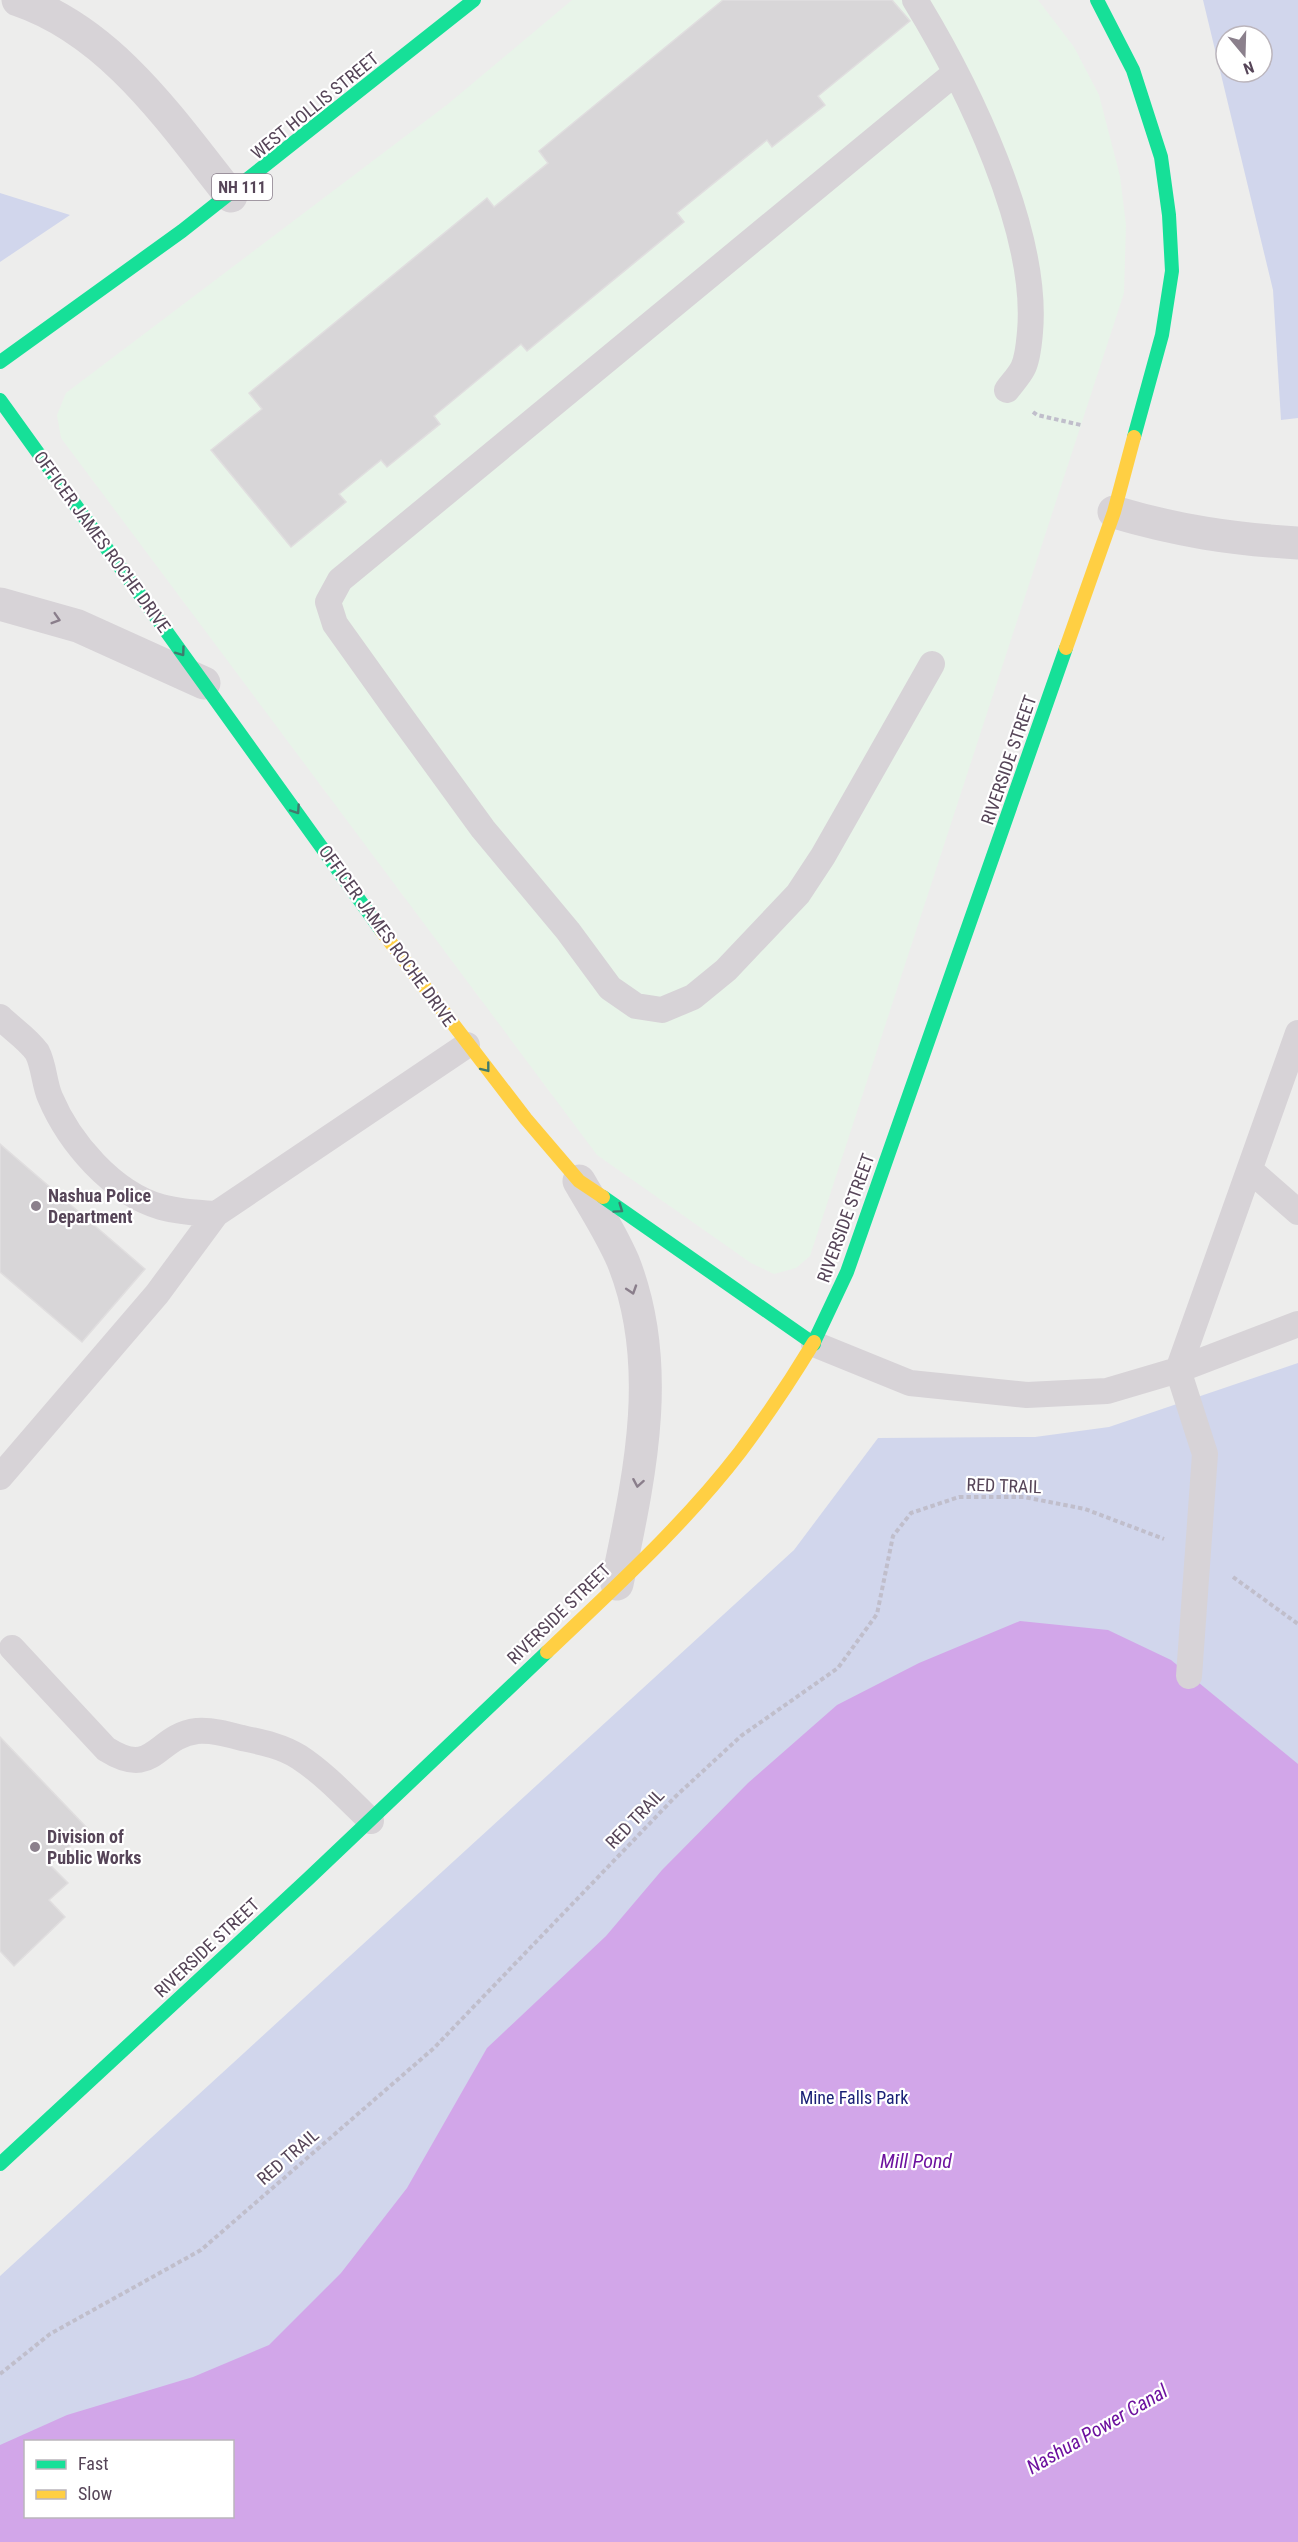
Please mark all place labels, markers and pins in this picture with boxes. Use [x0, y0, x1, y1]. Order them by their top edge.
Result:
place label: Nashua Police Department [48, 1185, 151, 1227]
marker: Nashua Police Department [29, 1199, 43, 1213]
place label: Division of Public Works [47, 1826, 141, 1868]
marker: Division of Public Works [28, 1840, 42, 1854]

